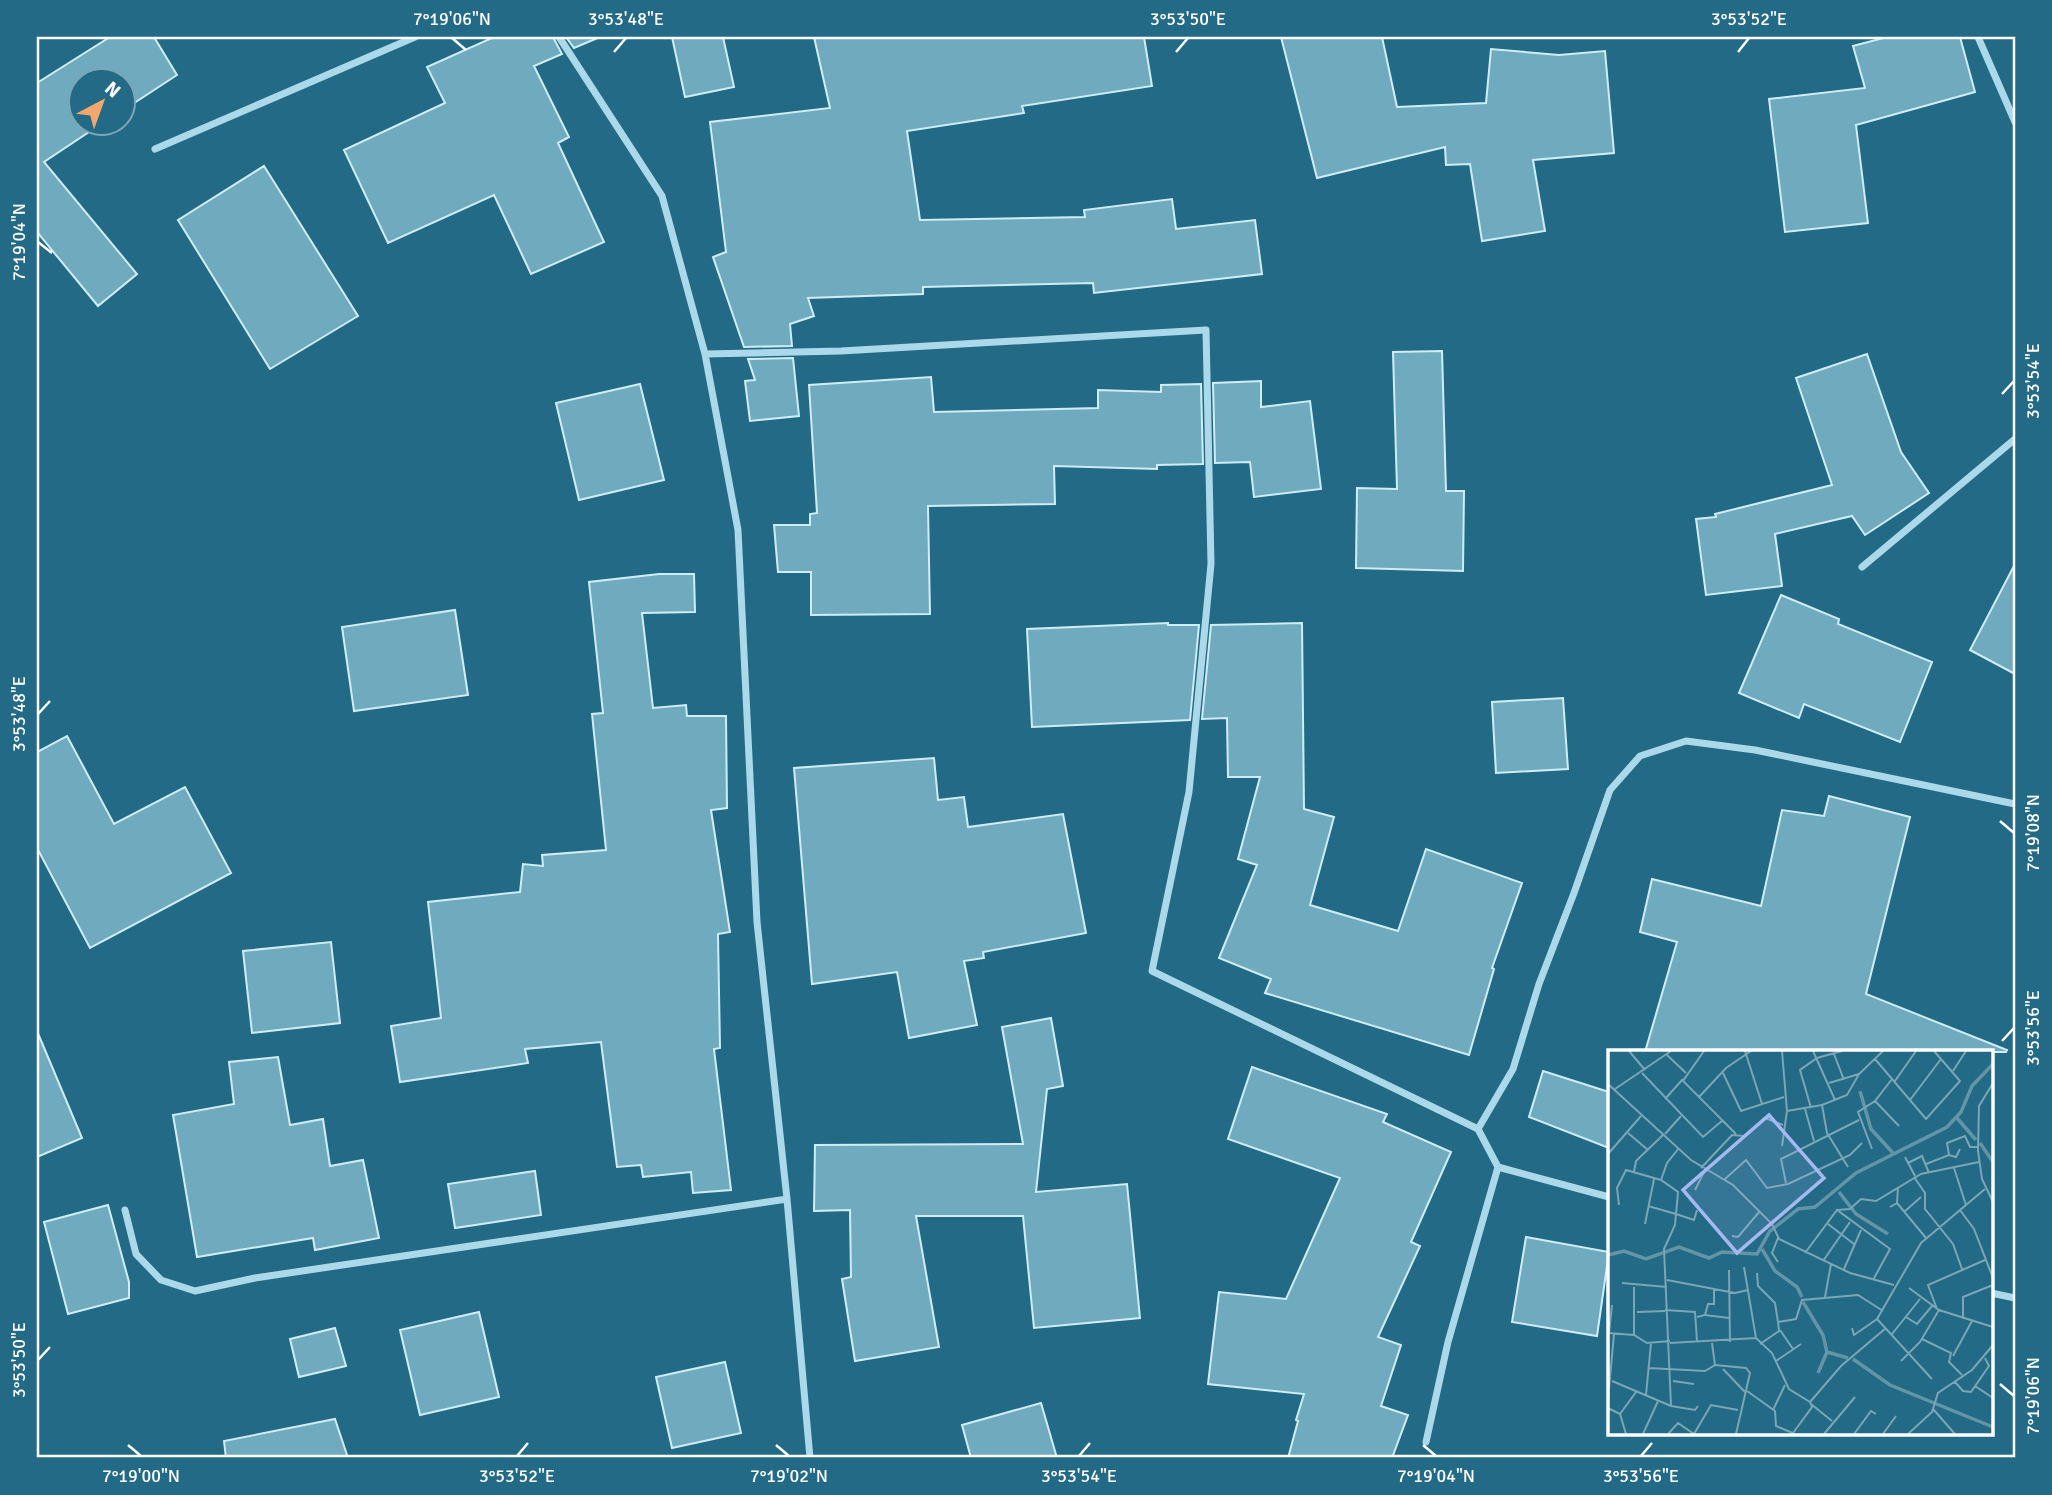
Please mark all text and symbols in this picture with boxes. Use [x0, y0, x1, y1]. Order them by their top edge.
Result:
text: 7°19'06"N [413, 8, 491, 30]
text: 3°53'48"E [588, 8, 664, 30]
text: 3°53'50"E [1150, 8, 1226, 30]
text: 3°53'52"E [1711, 8, 1787, 30]
north arrow [66, 66, 136, 136]
text: N [100, 77, 125, 103]
text: 7°19'04"N [8, 203, 30, 281]
text: 3°53'54"E [2022, 343, 2044, 419]
text: 3°53'48"E [8, 676, 30, 752]
text: 7°19'08"N [2022, 794, 2044, 872]
text: 3°53'56"E [2022, 990, 2044, 1066]
inset map [1608, 1050, 1993, 1436]
text: 3°53'50"E [8, 1322, 30, 1398]
text: 7°19'06"N [2022, 1357, 2044, 1435]
text: 7°19'00"N [102, 1465, 180, 1487]
text: 3°53'52"E [479, 1465, 555, 1487]
text: 7°19'02"N [750, 1465, 828, 1487]
text: 3°53'54"E [1041, 1465, 1117, 1487]
text: 7°19'04"N [1397, 1465, 1475, 1487]
text: 3°53'56"E [1603, 1465, 1679, 1487]

